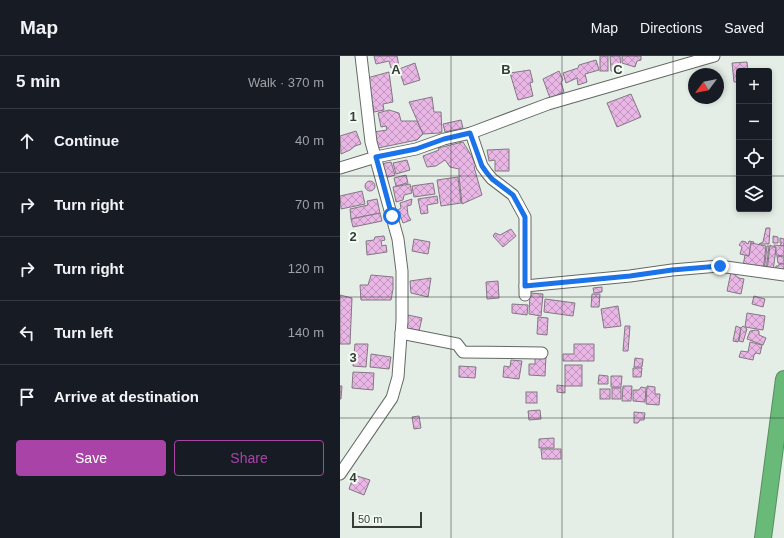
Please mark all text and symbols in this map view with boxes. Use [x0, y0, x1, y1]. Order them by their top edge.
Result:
text: Map [20, 17, 58, 38]
text: Map [591, 20, 618, 36]
text: Directions [640, 20, 702, 36]
text: Saved [724, 20, 764, 36]
text: A [391, 62, 401, 77]
text: B [501, 62, 511, 77]
text: C [613, 62, 623, 77]
north arrow [688, 68, 724, 104]
map controls [736, 68, 772, 212]
button: + [736, 68, 772, 104]
text: 5 min [16, 72, 60, 91]
text: Walk · 370 m [248, 75, 324, 90]
button: − [736, 104, 772, 140]
text: 1 [349, 109, 357, 124]
icon: ahead [16, 130, 38, 152]
text: Continue [54, 132, 119, 149]
text: 40 m [295, 133, 324, 148]
button: locate [736, 140, 772, 176]
button: layers [736, 176, 772, 212]
icon: right [16, 194, 38, 216]
text: Turn right [54, 196, 124, 213]
text: 70 m [295, 197, 324, 212]
route start [383, 207, 401, 225]
text: 2 [349, 229, 357, 244]
route end [711, 257, 729, 275]
icon: right [16, 258, 38, 280]
text: Turn right [54, 260, 124, 277]
text: 120 m [288, 261, 324, 276]
icon: left [16, 322, 38, 344]
text: Turn left [54, 324, 113, 341]
text: 140 m [288, 325, 324, 340]
text: 3 [349, 350, 357, 365]
icon: arrive [16, 386, 38, 408]
text: Arrive at destination [54, 388, 199, 405]
button: Save [16, 440, 166, 476]
button: Share [174, 440, 324, 476]
text: 4 [349, 470, 357, 485]
scale bar [352, 510, 422, 529]
text: 50 m [358, 513, 382, 525]

